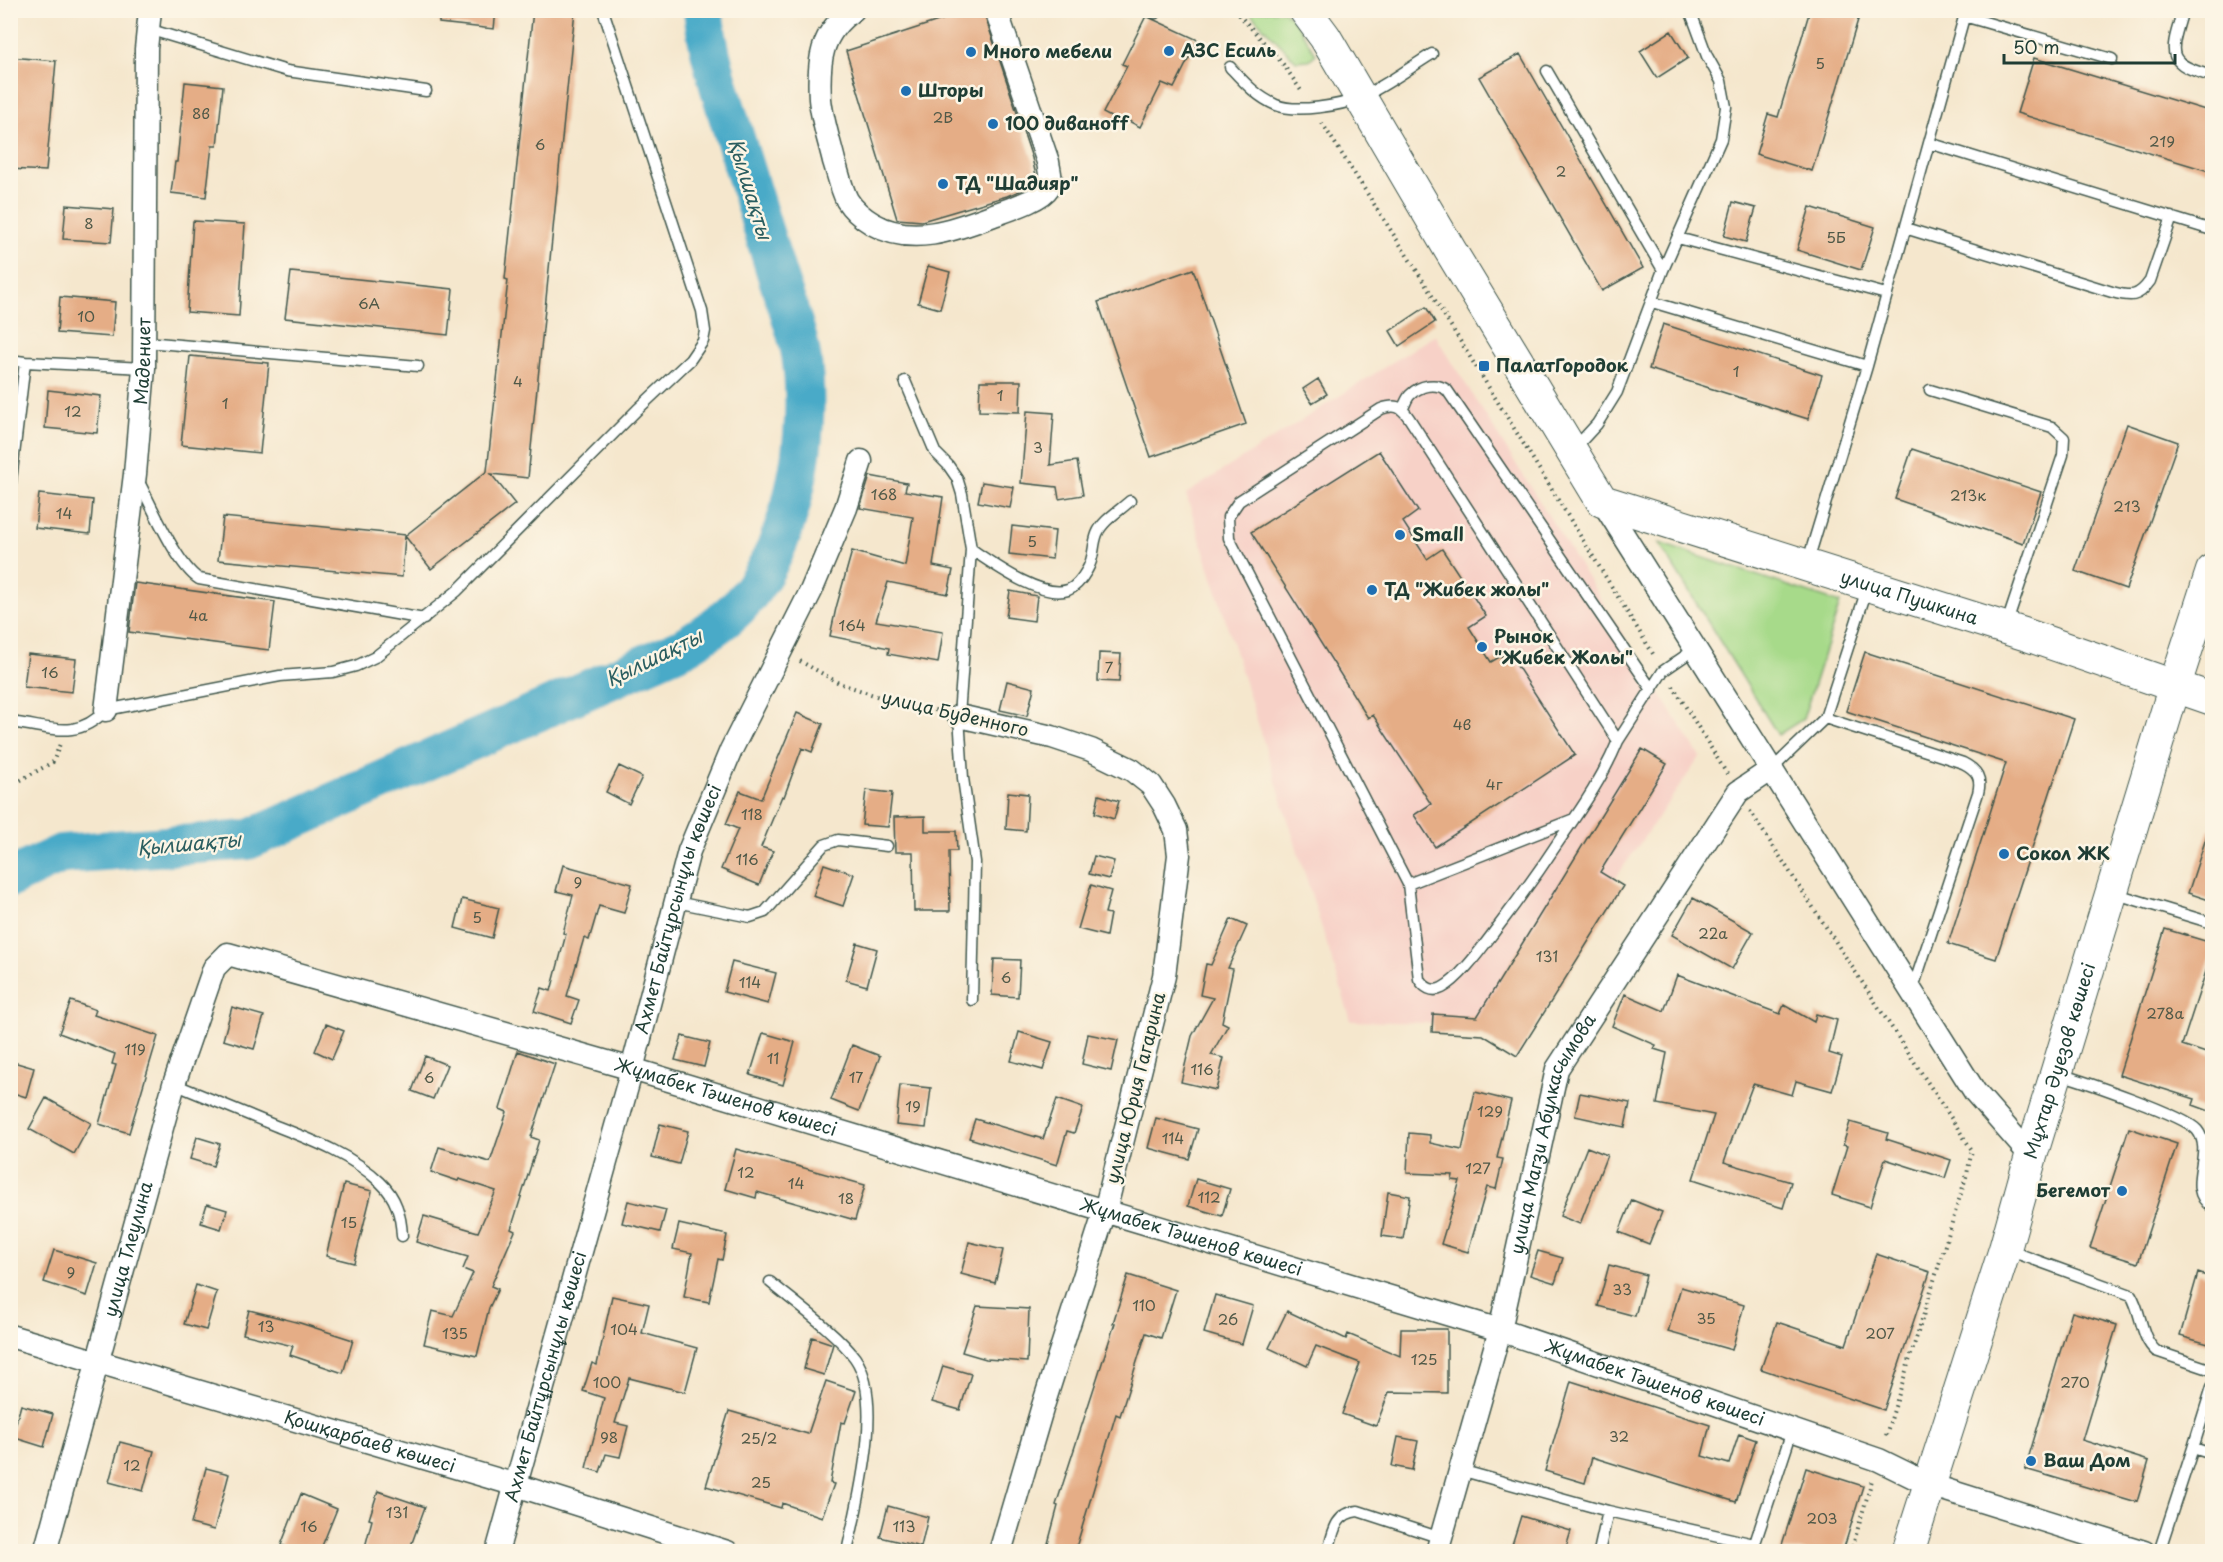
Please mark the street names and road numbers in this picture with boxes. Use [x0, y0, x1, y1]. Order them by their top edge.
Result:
street label: Мадениет [126, 317, 156, 406]
street label: улица Пушкина [1837, 562, 1982, 631]
street label: улица Буденного [879, 682, 1032, 743]
street label: Ахмет Байтұрсынұлы көшесі [627, 780, 727, 1036]
street label: Мұхтар Әуезов көшесі [2016, 959, 2101, 1162]
street label: улица Юрия Гагарина [1098, 988, 1172, 1186]
street label: улица Магзи Абулкасымова [1502, 1007, 1602, 1256]
street label: Жұмабек Тәшенов көшесі [612, 1050, 841, 1142]
street label: улица Тлеулина [95, 1177, 159, 1320]
street label: Жұмабек Тәшенов көшесі [1077, 1190, 1306, 1282]
street label: Ахмет Байтұрсынұлы көшесі [497, 1248, 592, 1505]
street label: Жұмабек Тәшенов көшесі [1542, 1331, 1769, 1432]
street label: Қошқарбаев көшесі [281, 1402, 459, 1479]

